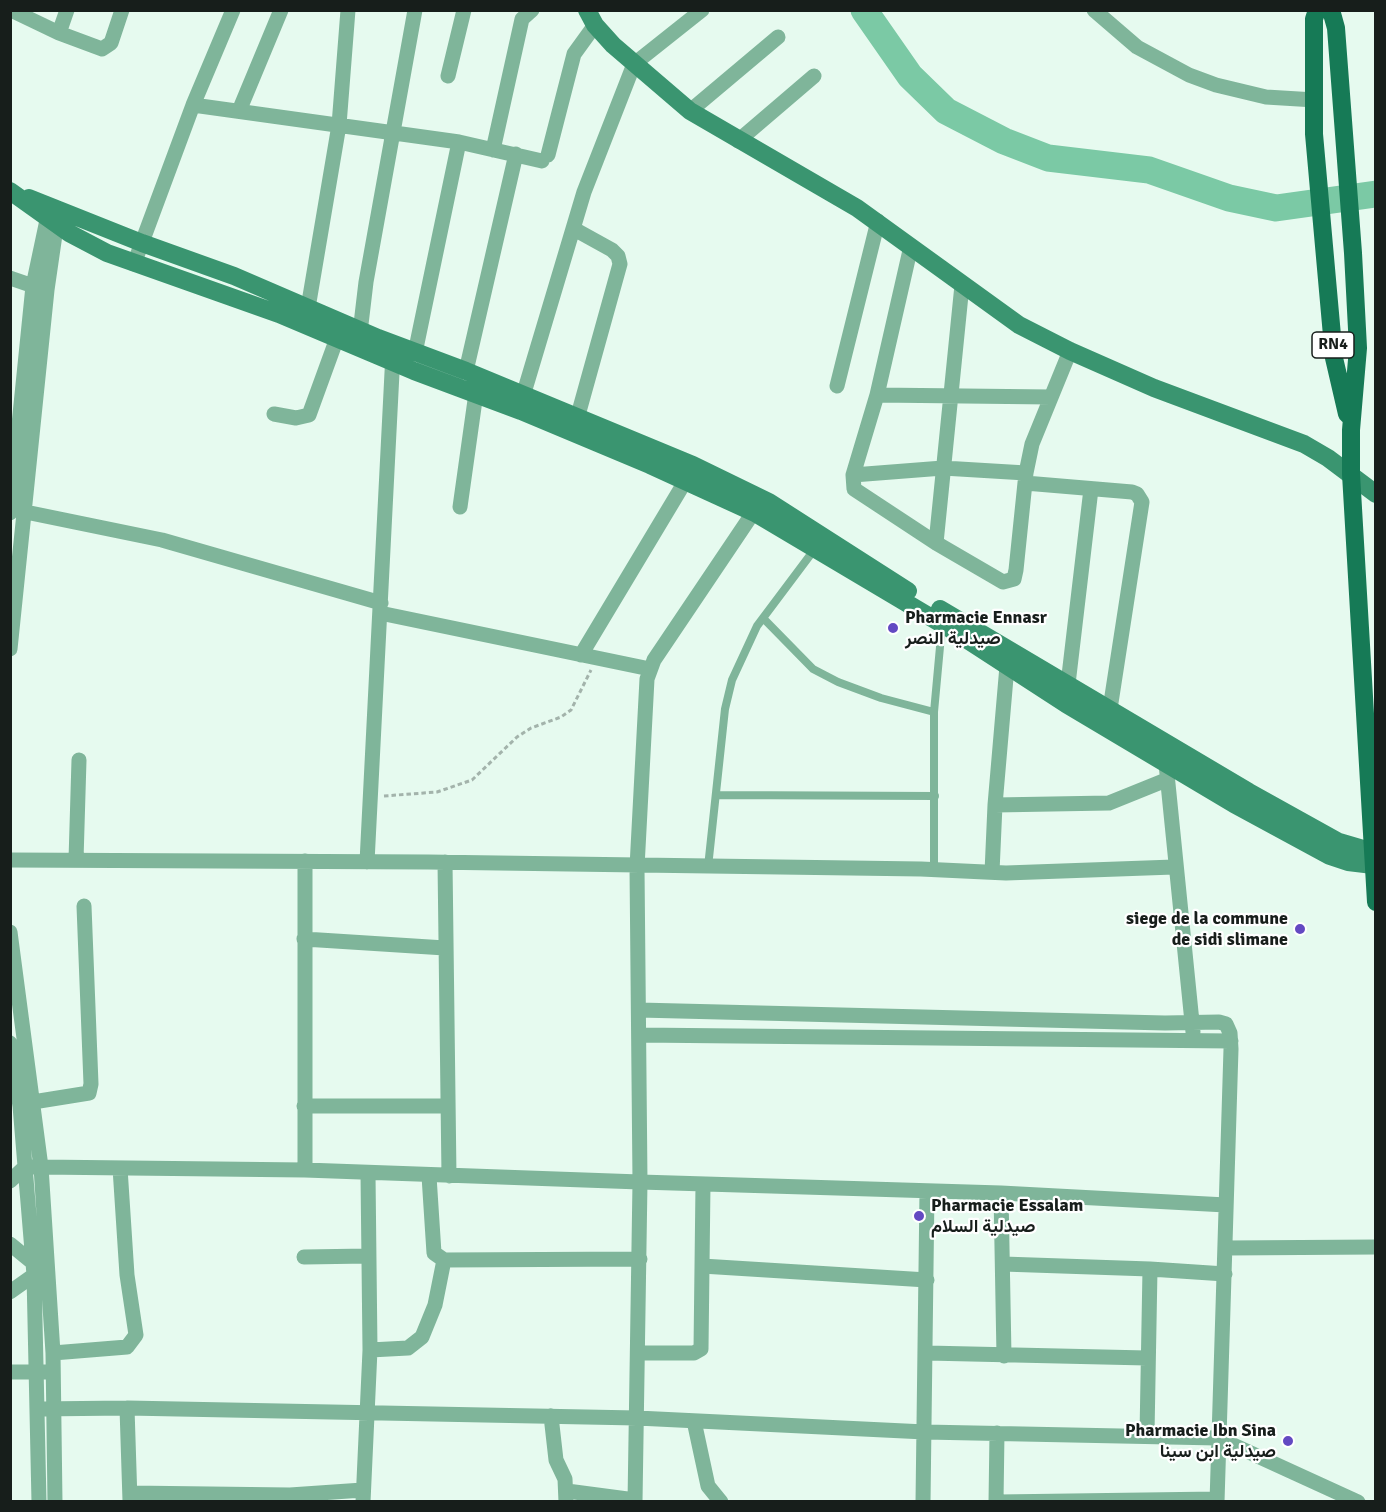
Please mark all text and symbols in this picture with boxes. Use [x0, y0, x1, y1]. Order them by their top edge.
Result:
road number: RN4 [1312, 332, 1354, 358]
place label: Pharmacie Ennasr صيدلية النصر [905, 607, 1047, 650]
marker: Pharmacie Ennasr صيدلية النصر [886, 621, 900, 635]
place label: siege de la commune de sidi slimane [1126, 908, 1288, 950]
marker: siege de la commune de sidi slimane [1293, 922, 1307, 936]
place label: Pharmacie Essalam صيدلية السلام [931, 1195, 1083, 1238]
marker: Pharmacie Essalam صيدلية السلام [912, 1209, 926, 1223]
place label: Pharmacie Ibn Sina صيدلية ابن سينا [1125, 1420, 1276, 1462]
marker: Pharmacie Ibn Sina صيدلية ابن سينا [1281, 1434, 1295, 1448]

